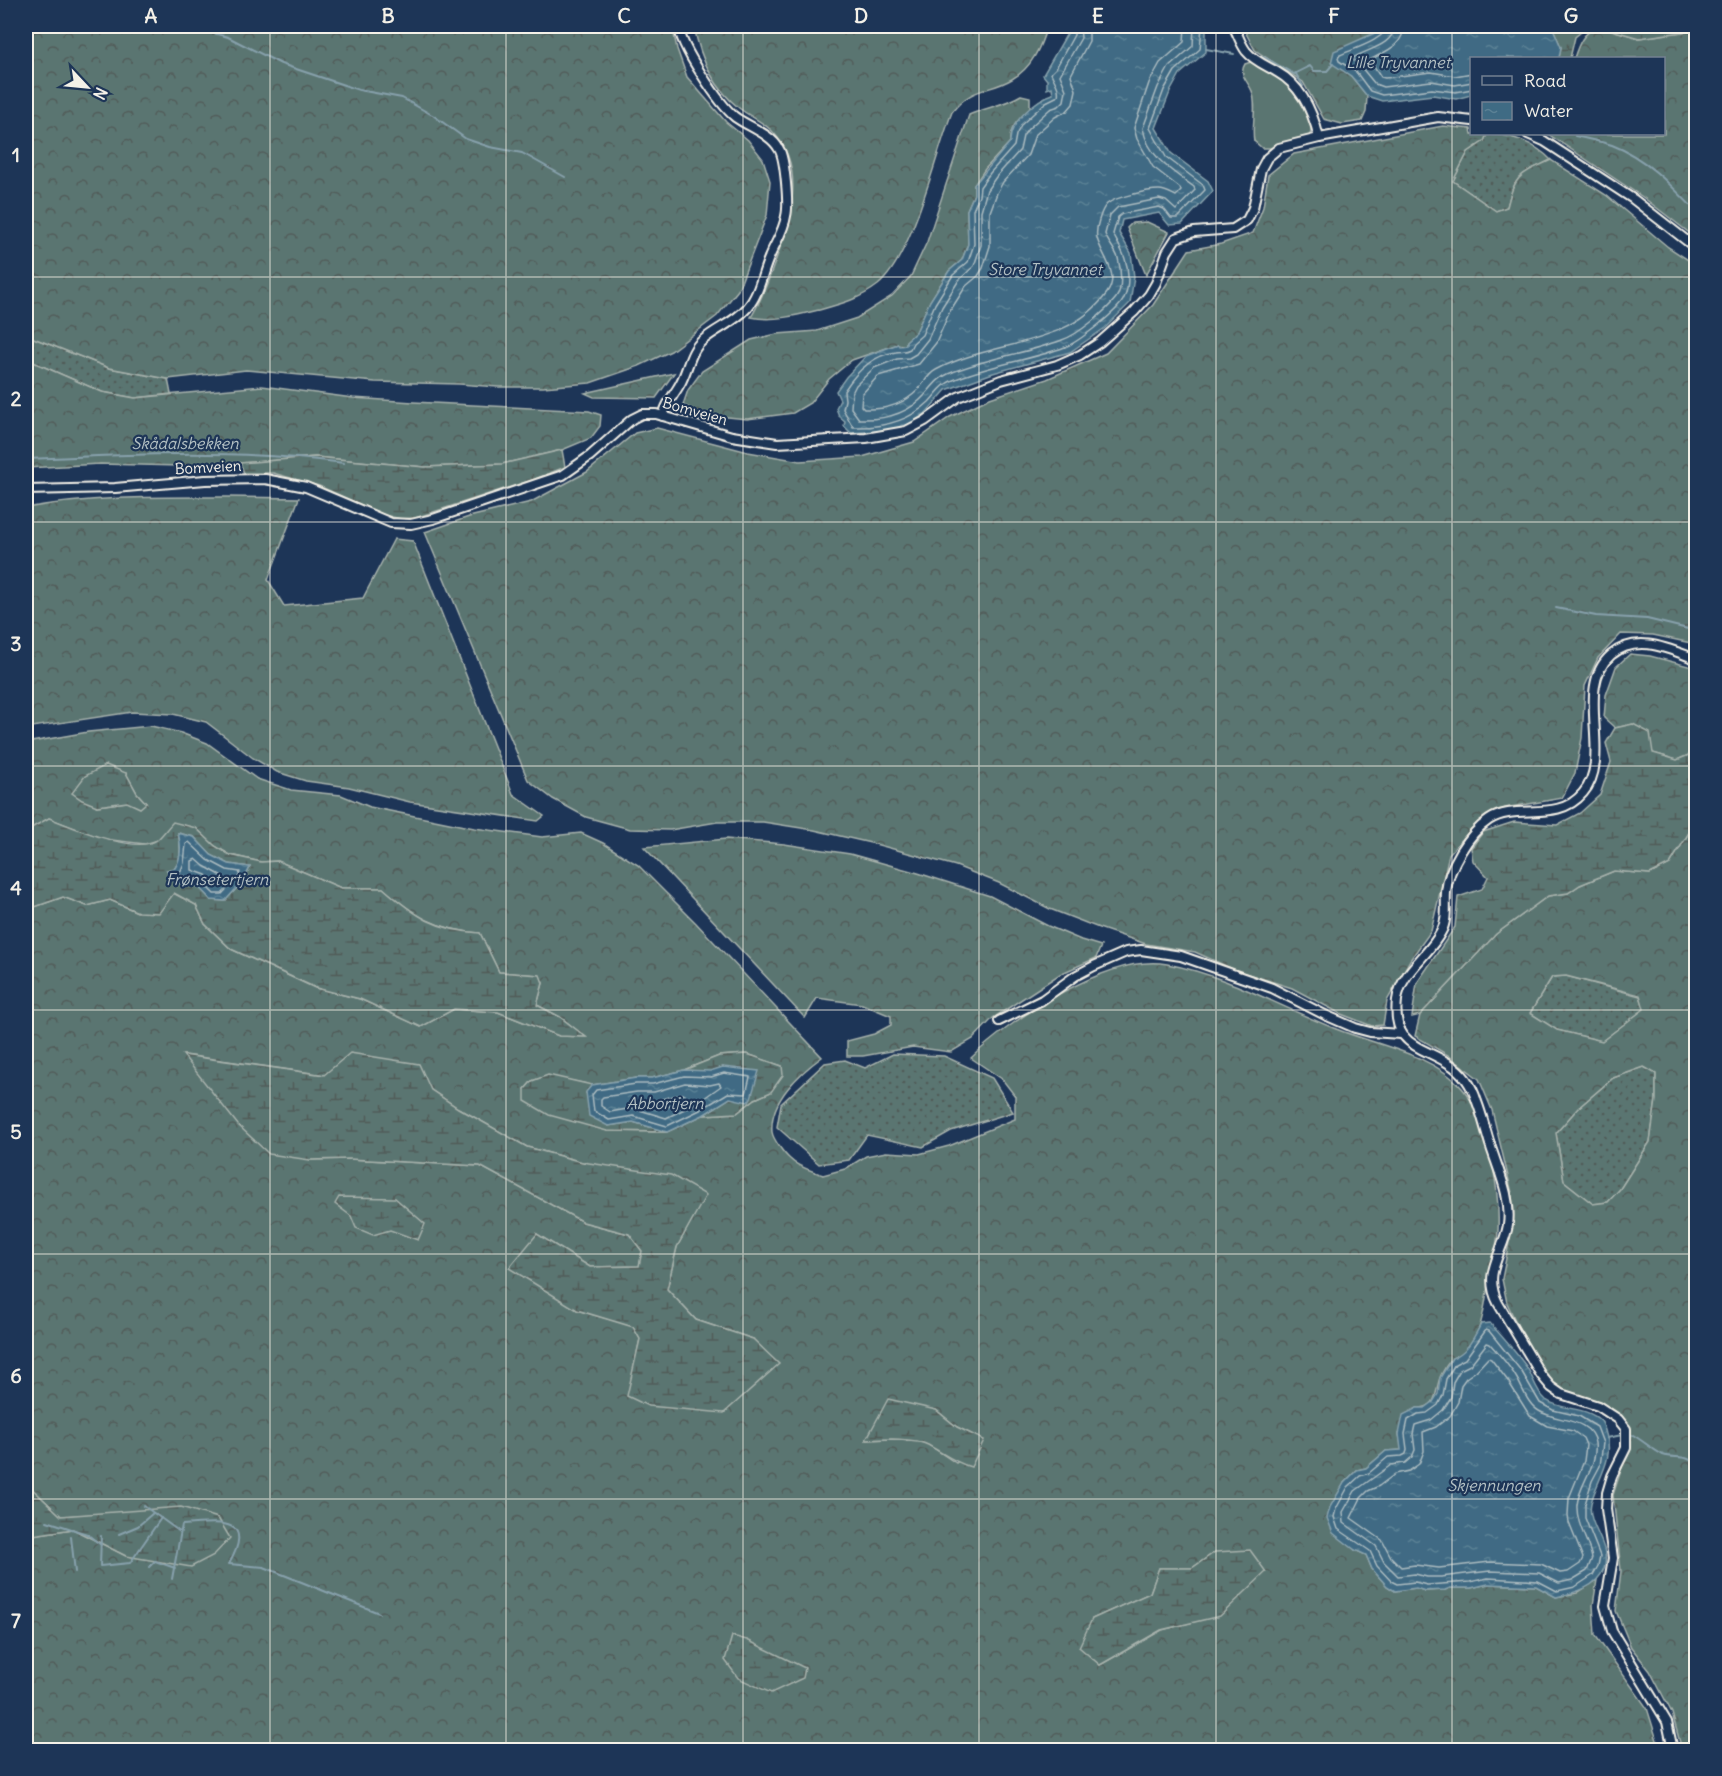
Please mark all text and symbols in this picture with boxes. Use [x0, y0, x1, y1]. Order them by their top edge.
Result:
text: A [145, 3, 158, 28]
text: B [381, 3, 395, 28]
text: C [617, 3, 631, 28]
text: D [854, 3, 868, 28]
text: E [1092, 3, 1104, 28]
text: F [1328, 3, 1340, 28]
text: G [1564, 3, 1578, 28]
water label: Lille Tryvannet [1346, 52, 1453, 72]
north arrow [57, 57, 117, 117]
legend [1470, 57, 1665, 135]
text: Road [1524, 69, 1567, 92]
text: N [89, 84, 112, 103]
text: Water [1524, 99, 1574, 122]
text: 1 [12, 142, 20, 167]
water label: Store Tryvannet [988, 259, 1104, 279]
text: 2 [11, 386, 22, 411]
street label: Bomveien [660, 393, 730, 429]
water label: Skådalsbekken [132, 433, 239, 453]
street label: Bomveien [174, 456, 242, 478]
text: 3 [10, 631, 22, 656]
water label: Frønsetertjern [166, 869, 269, 889]
text: 4 [10, 875, 22, 900]
water label: Abbortjern [627, 1093, 704, 1113]
text: 5 [10, 1119, 22, 1144]
text: 6 [10, 1363, 22, 1388]
water label: Skjennungen [1447, 1475, 1541, 1495]
text: 7 [11, 1608, 21, 1633]

